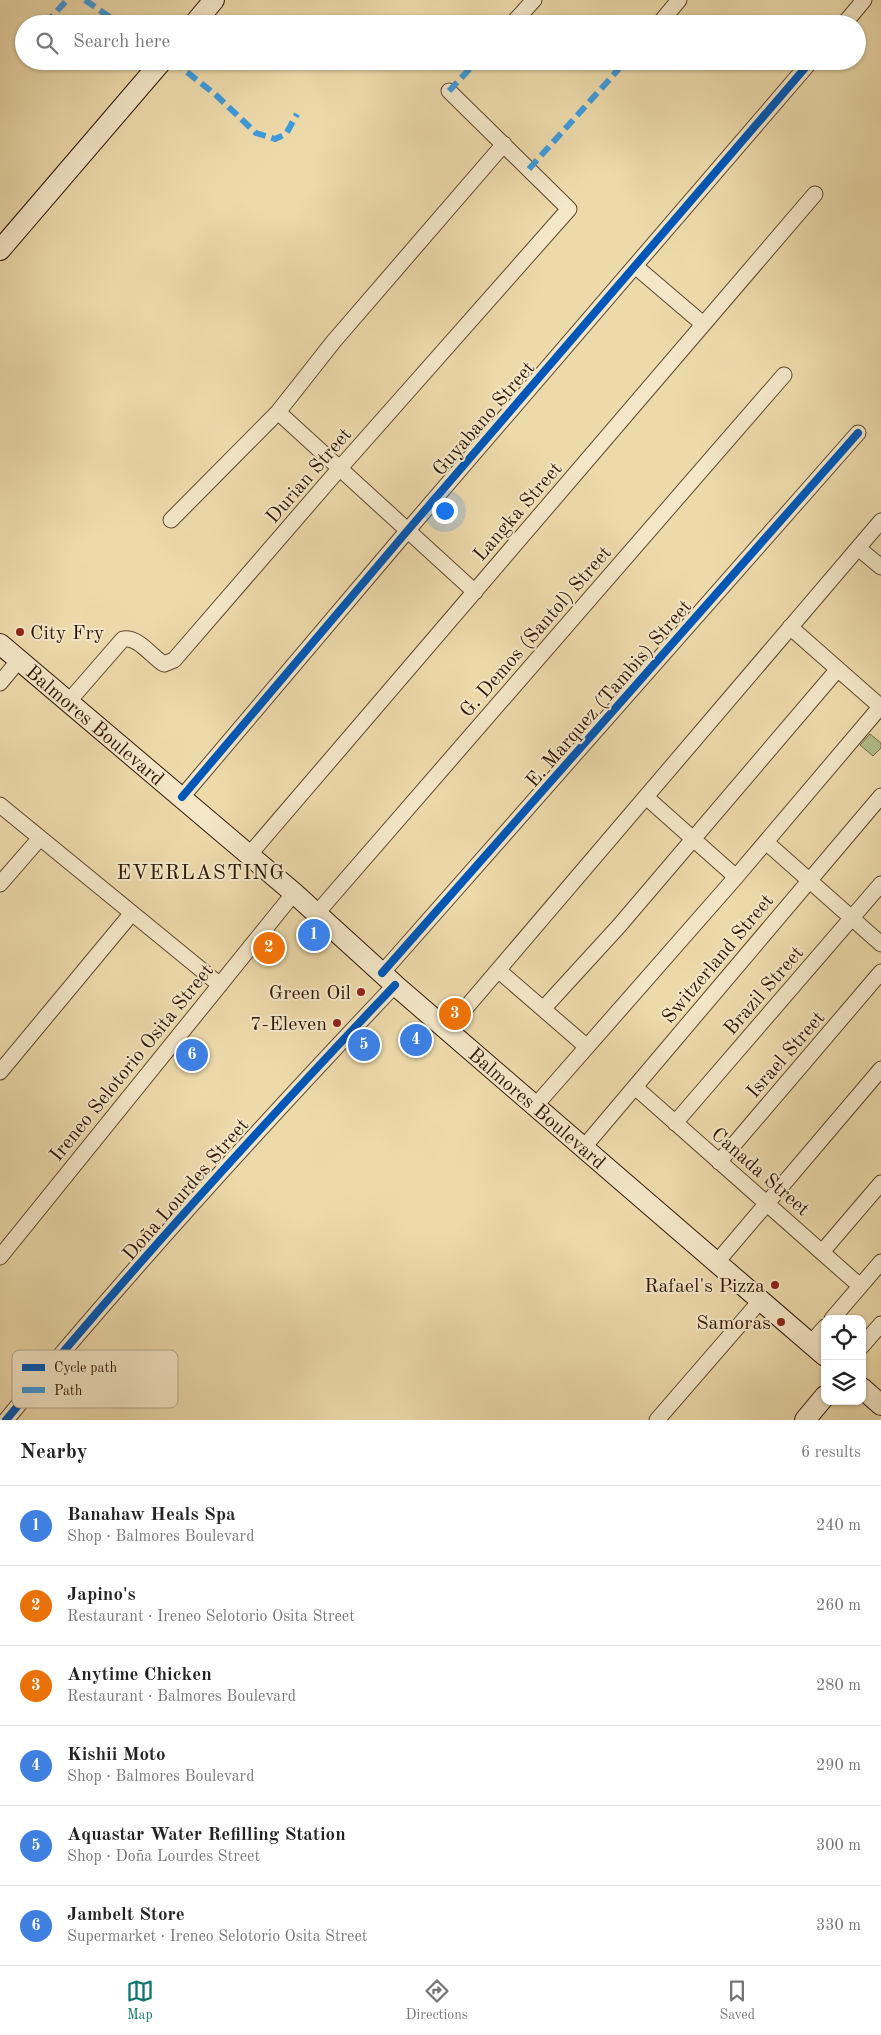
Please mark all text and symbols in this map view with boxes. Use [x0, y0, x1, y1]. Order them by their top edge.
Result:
search box [15, 15, 866, 70]
icon: search [33, 29, 61, 57]
text: Search here [73, 33, 170, 52]
street label: Guyabano Street [430, 358, 539, 480]
street label: Durian Street [263, 425, 356, 528]
street label: Langka Street [470, 459, 567, 566]
your location [432, 498, 458, 524]
street label: G. Demos (Santol) Street [457, 543, 616, 722]
street label: E. Marquez (Tambis) Street [523, 597, 696, 792]
place label: City Fry [30, 624, 105, 644]
marker: City Fry [14, 626, 26, 638]
street label: Balmores Boulevard [21, 662, 167, 790]
district label: EVERLASTING [117, 863, 285, 884]
street label: Switzerland Street [659, 891, 778, 1028]
pin: 1 [298, 916, 330, 954]
pin: 2 [253, 929, 285, 967]
street label: Brazil Street [721, 943, 808, 1039]
street label: Ireneo Selotorio Osita Street [47, 961, 218, 1166]
place label: Green Oil [269, 984, 351, 1004]
marker: Green Oil [355, 986, 367, 998]
pin: 3 [439, 995, 471, 1033]
street label: Israel Street [744, 1008, 829, 1103]
place label: 7-Eleven [250, 1015, 327, 1035]
marker: 7-Eleven [331, 1017, 343, 1029]
pin: 4 [400, 1021, 432, 1059]
pin: 5 [348, 1026, 380, 1064]
pin: 6 [176, 1036, 208, 1074]
street label: Balmores Boulevard [464, 1045, 609, 1174]
street label: Doña Lourdes Street [120, 1115, 253, 1265]
street label: Canada Street [707, 1125, 813, 1220]
place label: Rafael's Pizza [644, 1277, 765, 1297]
marker: Rafael's Pizza [769, 1279, 781, 1291]
place label: Samoras [696, 1314, 771, 1334]
map controls [821, 1315, 866, 1405]
button: locate [821, 1315, 866, 1360]
marker: Samoras [775, 1316, 787, 1328]
legend [12, 1350, 178, 1408]
button: layers [821, 1360, 866, 1405]
text: Cycle path [54, 1361, 117, 1375]
text: Path [54, 1384, 83, 1398]
text: Nearby [20, 1442, 88, 1463]
text: 6 results [801, 1445, 861, 1461]
text: Banahaw Heals Spa [67, 1506, 236, 1525]
text: 1 [31, 1518, 41, 1534]
text: 240 m [816, 1518, 861, 1534]
text: Shop · Balmores Boulevard [67, 1529, 255, 1545]
text: Japino's [67, 1586, 136, 1605]
text: 2 [31, 1598, 41, 1614]
text: 260 m [816, 1598, 861, 1614]
text: Restaurant · Ireneo Selotorio Osita Street [67, 1609, 355, 1625]
text: Anytime Chicken [67, 1666, 212, 1685]
text: 3 [31, 1678, 41, 1694]
text: 280 m [816, 1678, 861, 1694]
text: Restaurant · Balmores Boulevard [67, 1689, 296, 1705]
text: Kishii Moto [67, 1746, 166, 1765]
text: 4 [31, 1758, 41, 1774]
text: 290 m [816, 1758, 861, 1774]
text: Shop · Balmores Boulevard [67, 1769, 255, 1785]
text: Aquastar Water Refilling Station [67, 1826, 346, 1845]
text: 5 [31, 1838, 41, 1854]
text: 300 m [816, 1838, 861, 1854]
text: Shop · Doña Lourdes Street [67, 1849, 260, 1865]
text: Jambelt Store [67, 1906, 185, 1925]
text: 6 [31, 1918, 41, 1934]
text: 330 m [816, 1918, 861, 1934]
text: Supermarket · Ireneo Selotorio Osita Street [67, 1929, 367, 1945]
tab: Map [126, 1977, 154, 2024]
tab: Directions [406, 1977, 468, 2024]
tab: Saved [719, 1977, 755, 2024]

